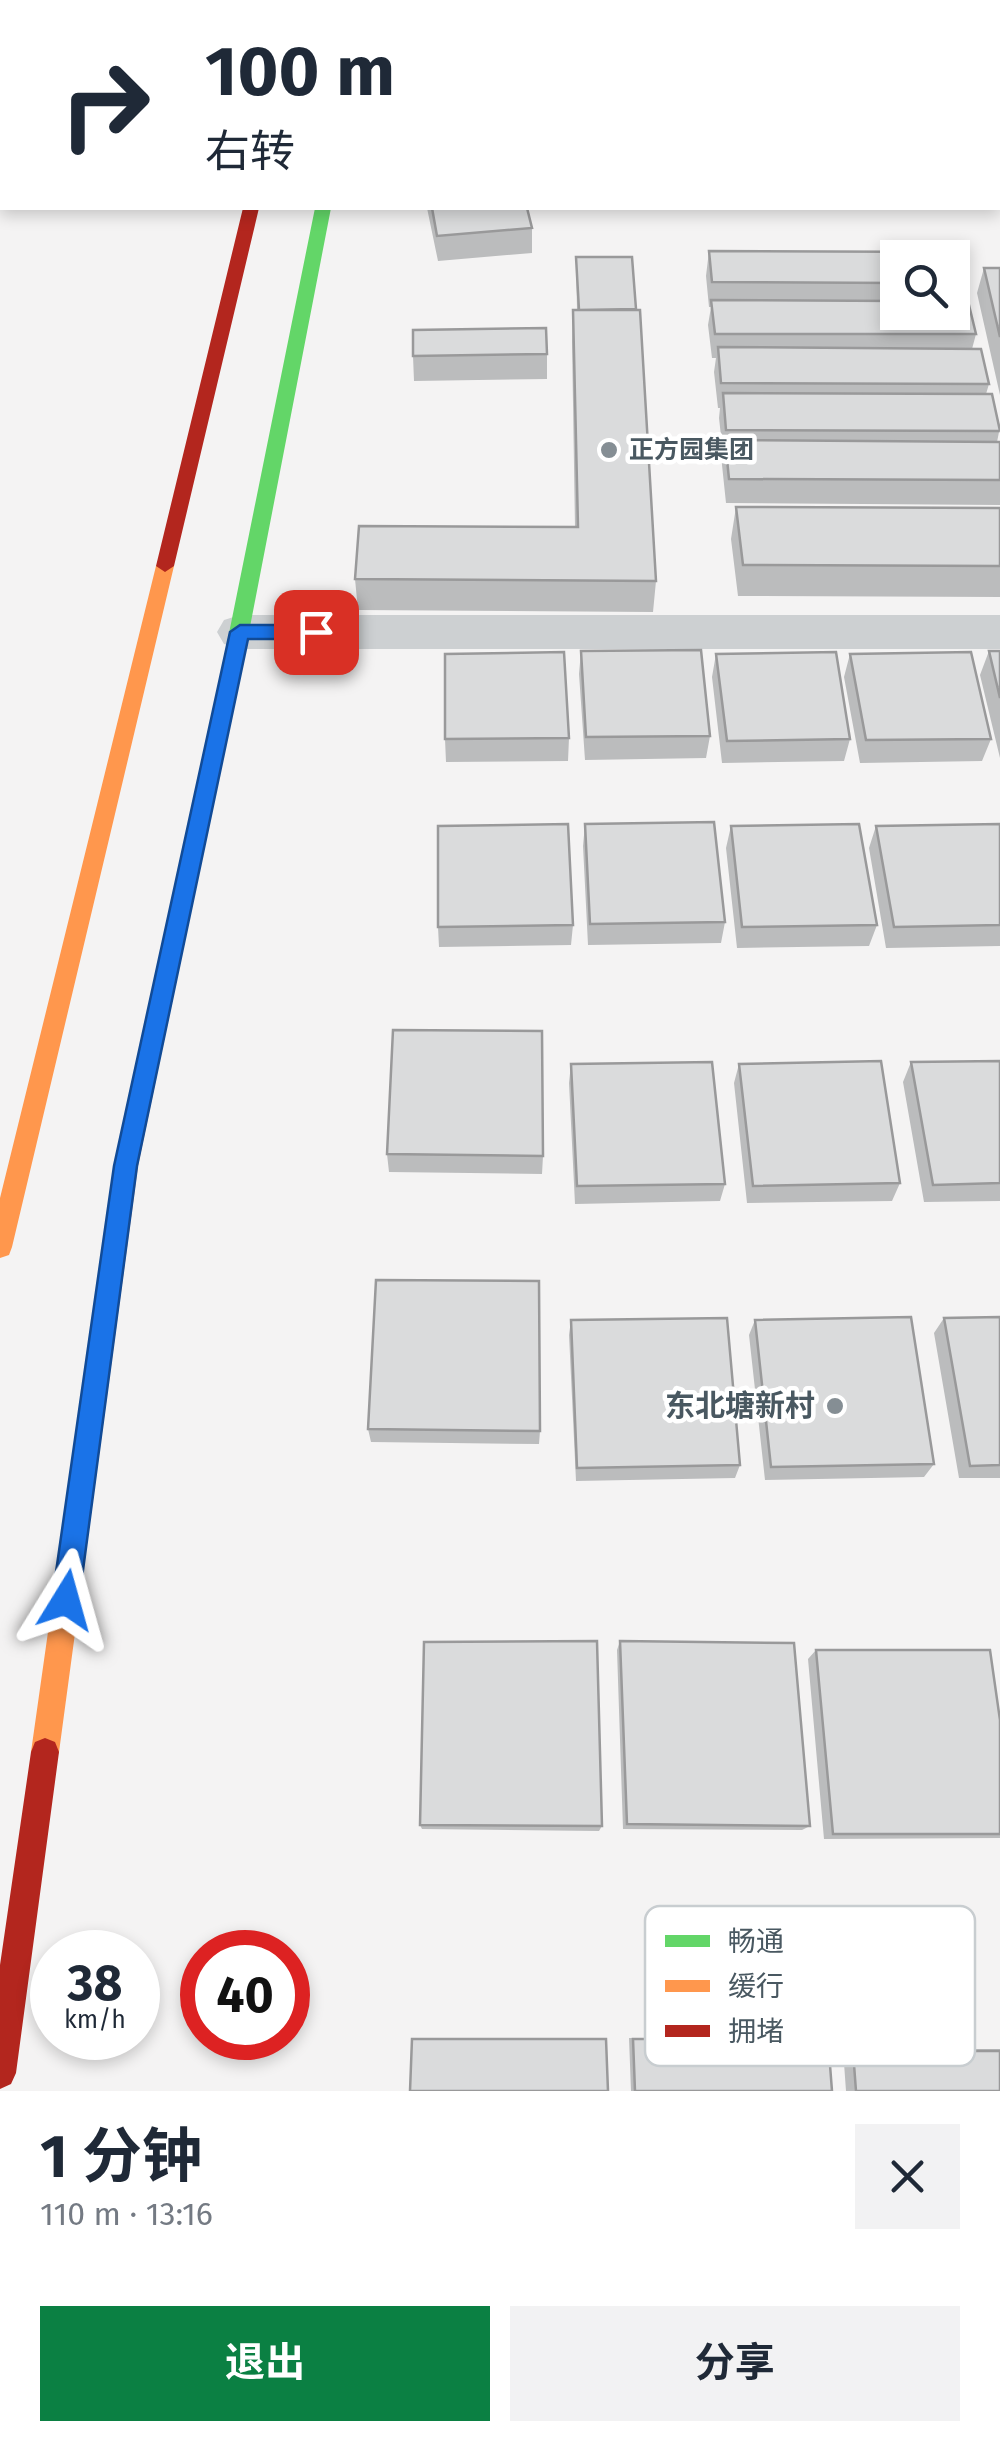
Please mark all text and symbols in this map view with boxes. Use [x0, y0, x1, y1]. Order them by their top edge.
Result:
text: 100 m [205, 30, 395, 114]
icon: right [40, 40, 170, 170]
text: 右转 [205, 125, 295, 179]
map controls [880, 240, 970, 330]
button: search [880, 240, 970, 330]
place label: 正方园集团 [629, 435, 754, 465]
marker: 正方园集团 [598, 439, 620, 461]
pin [274, 590, 359, 675]
icon: arrive [289, 605, 344, 660]
place label: 东北塘新村 [665, 1388, 815, 1424]
marker: 东北塘新村 [824, 1395, 846, 1417]
position arrow [14, 1548, 118, 1652]
legend [645, 1906, 975, 2066]
text: 畅通 [728, 1925, 784, 1958]
speed limit sign: 40 [180, 1930, 310, 2060]
text: 38 [67, 1953, 123, 2013]
text: 缓行 [728, 1970, 784, 2003]
text: km/h [64, 2005, 126, 2035]
text: 拥堵 [728, 2015, 784, 2048]
text: 1 分钟 [40, 2121, 202, 2193]
button: close [855, 2124, 960, 2229]
text: 110 m · 13:16 [40, 2195, 213, 2233]
button: 退出 [40, 2306, 490, 2421]
button: 分享 [510, 2306, 960, 2421]

